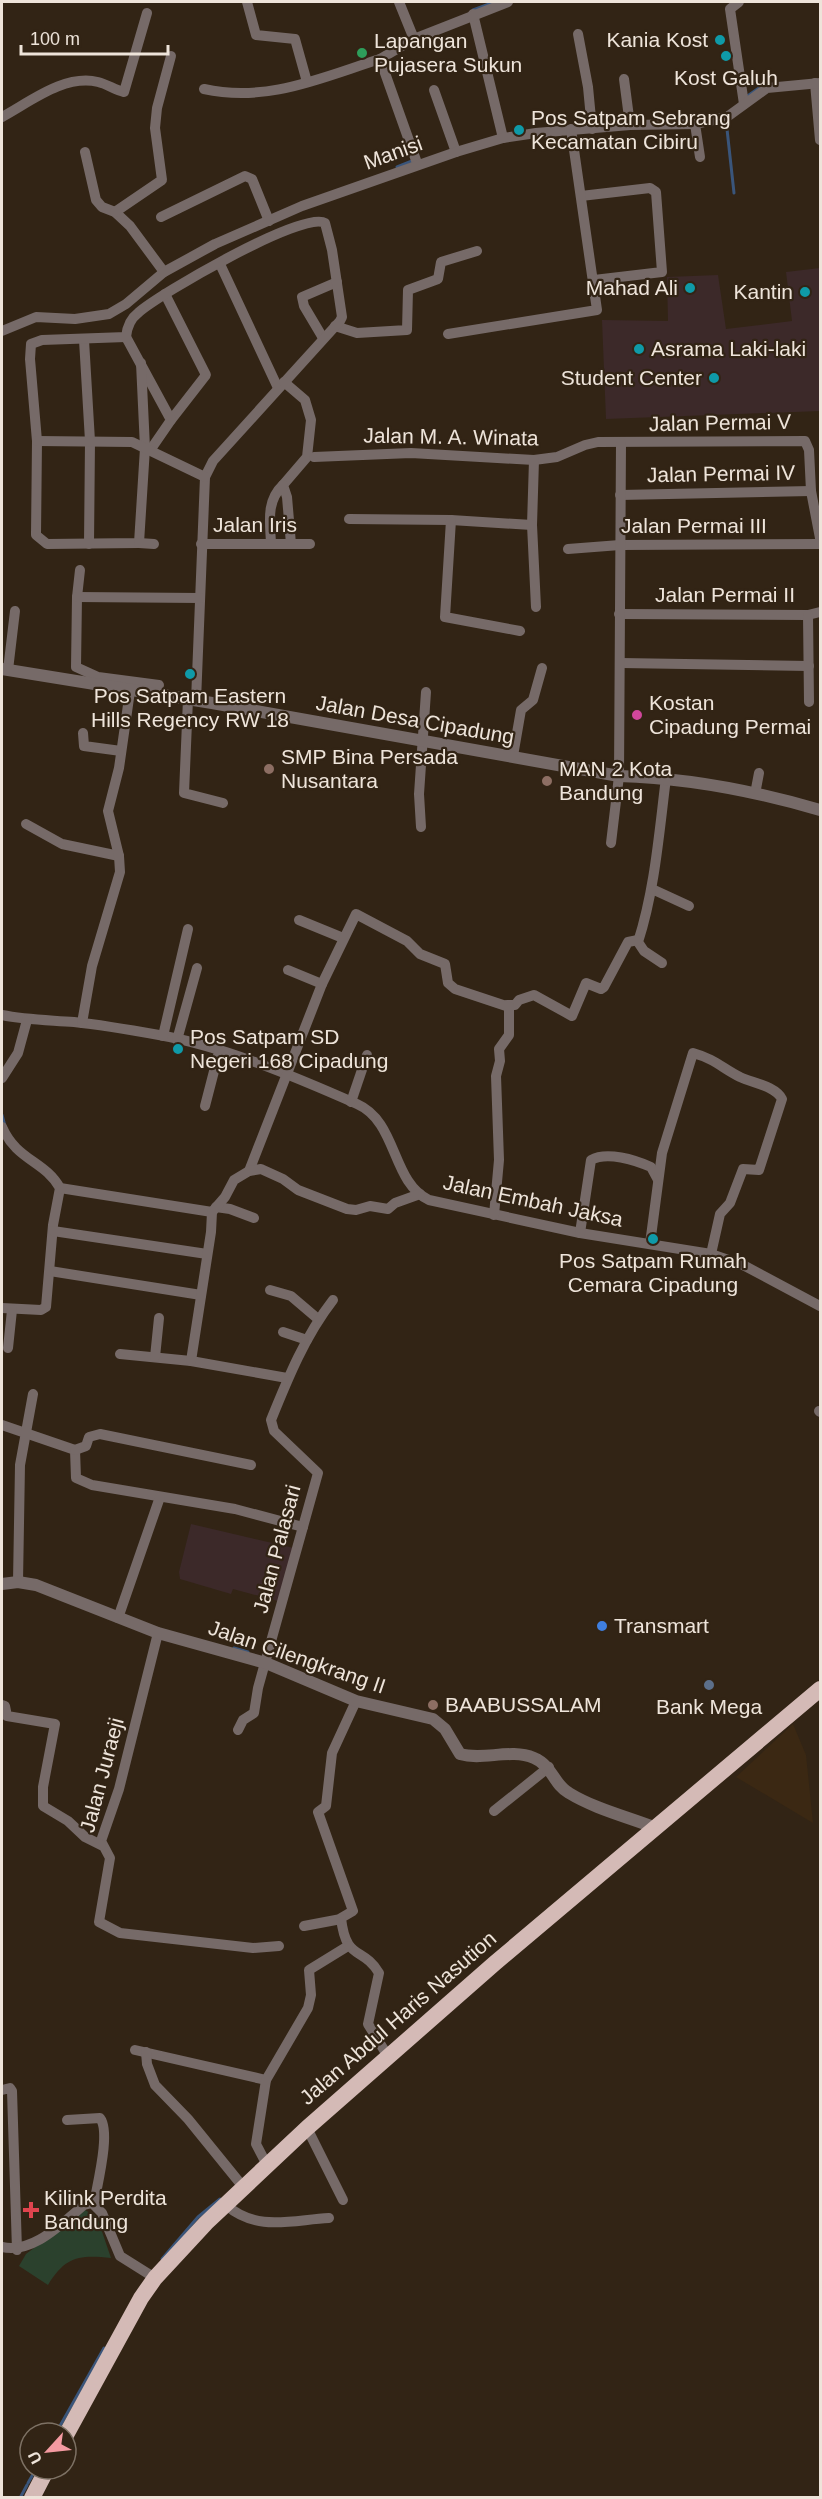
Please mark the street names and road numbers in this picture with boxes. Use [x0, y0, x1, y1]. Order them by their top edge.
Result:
street label: Manisi [360, 131, 425, 174]
street label: Jalan Permai V [649, 410, 791, 435]
street label: Jalan M. A. Winata [363, 423, 539, 450]
street label: Jalan Permai IV [647, 461, 795, 486]
street label: Jalan Iris [213, 513, 297, 536]
street label: Jalan Permai III [621, 514, 767, 537]
street label: Jalan Permai II [655, 583, 795, 606]
street label: Jalan Desa Cipadung [314, 691, 516, 748]
street label: Jalan Embah Jaksa [441, 1170, 625, 1231]
street label: Jalan Palasari [248, 1482, 305, 1616]
street label: Jalan Cilengkrang II [206, 1615, 389, 1698]
street label: Jalan Juraeji [75, 1715, 128, 1835]
street label: Jalan Abdul Haris Nasution [295, 1926, 500, 2109]

